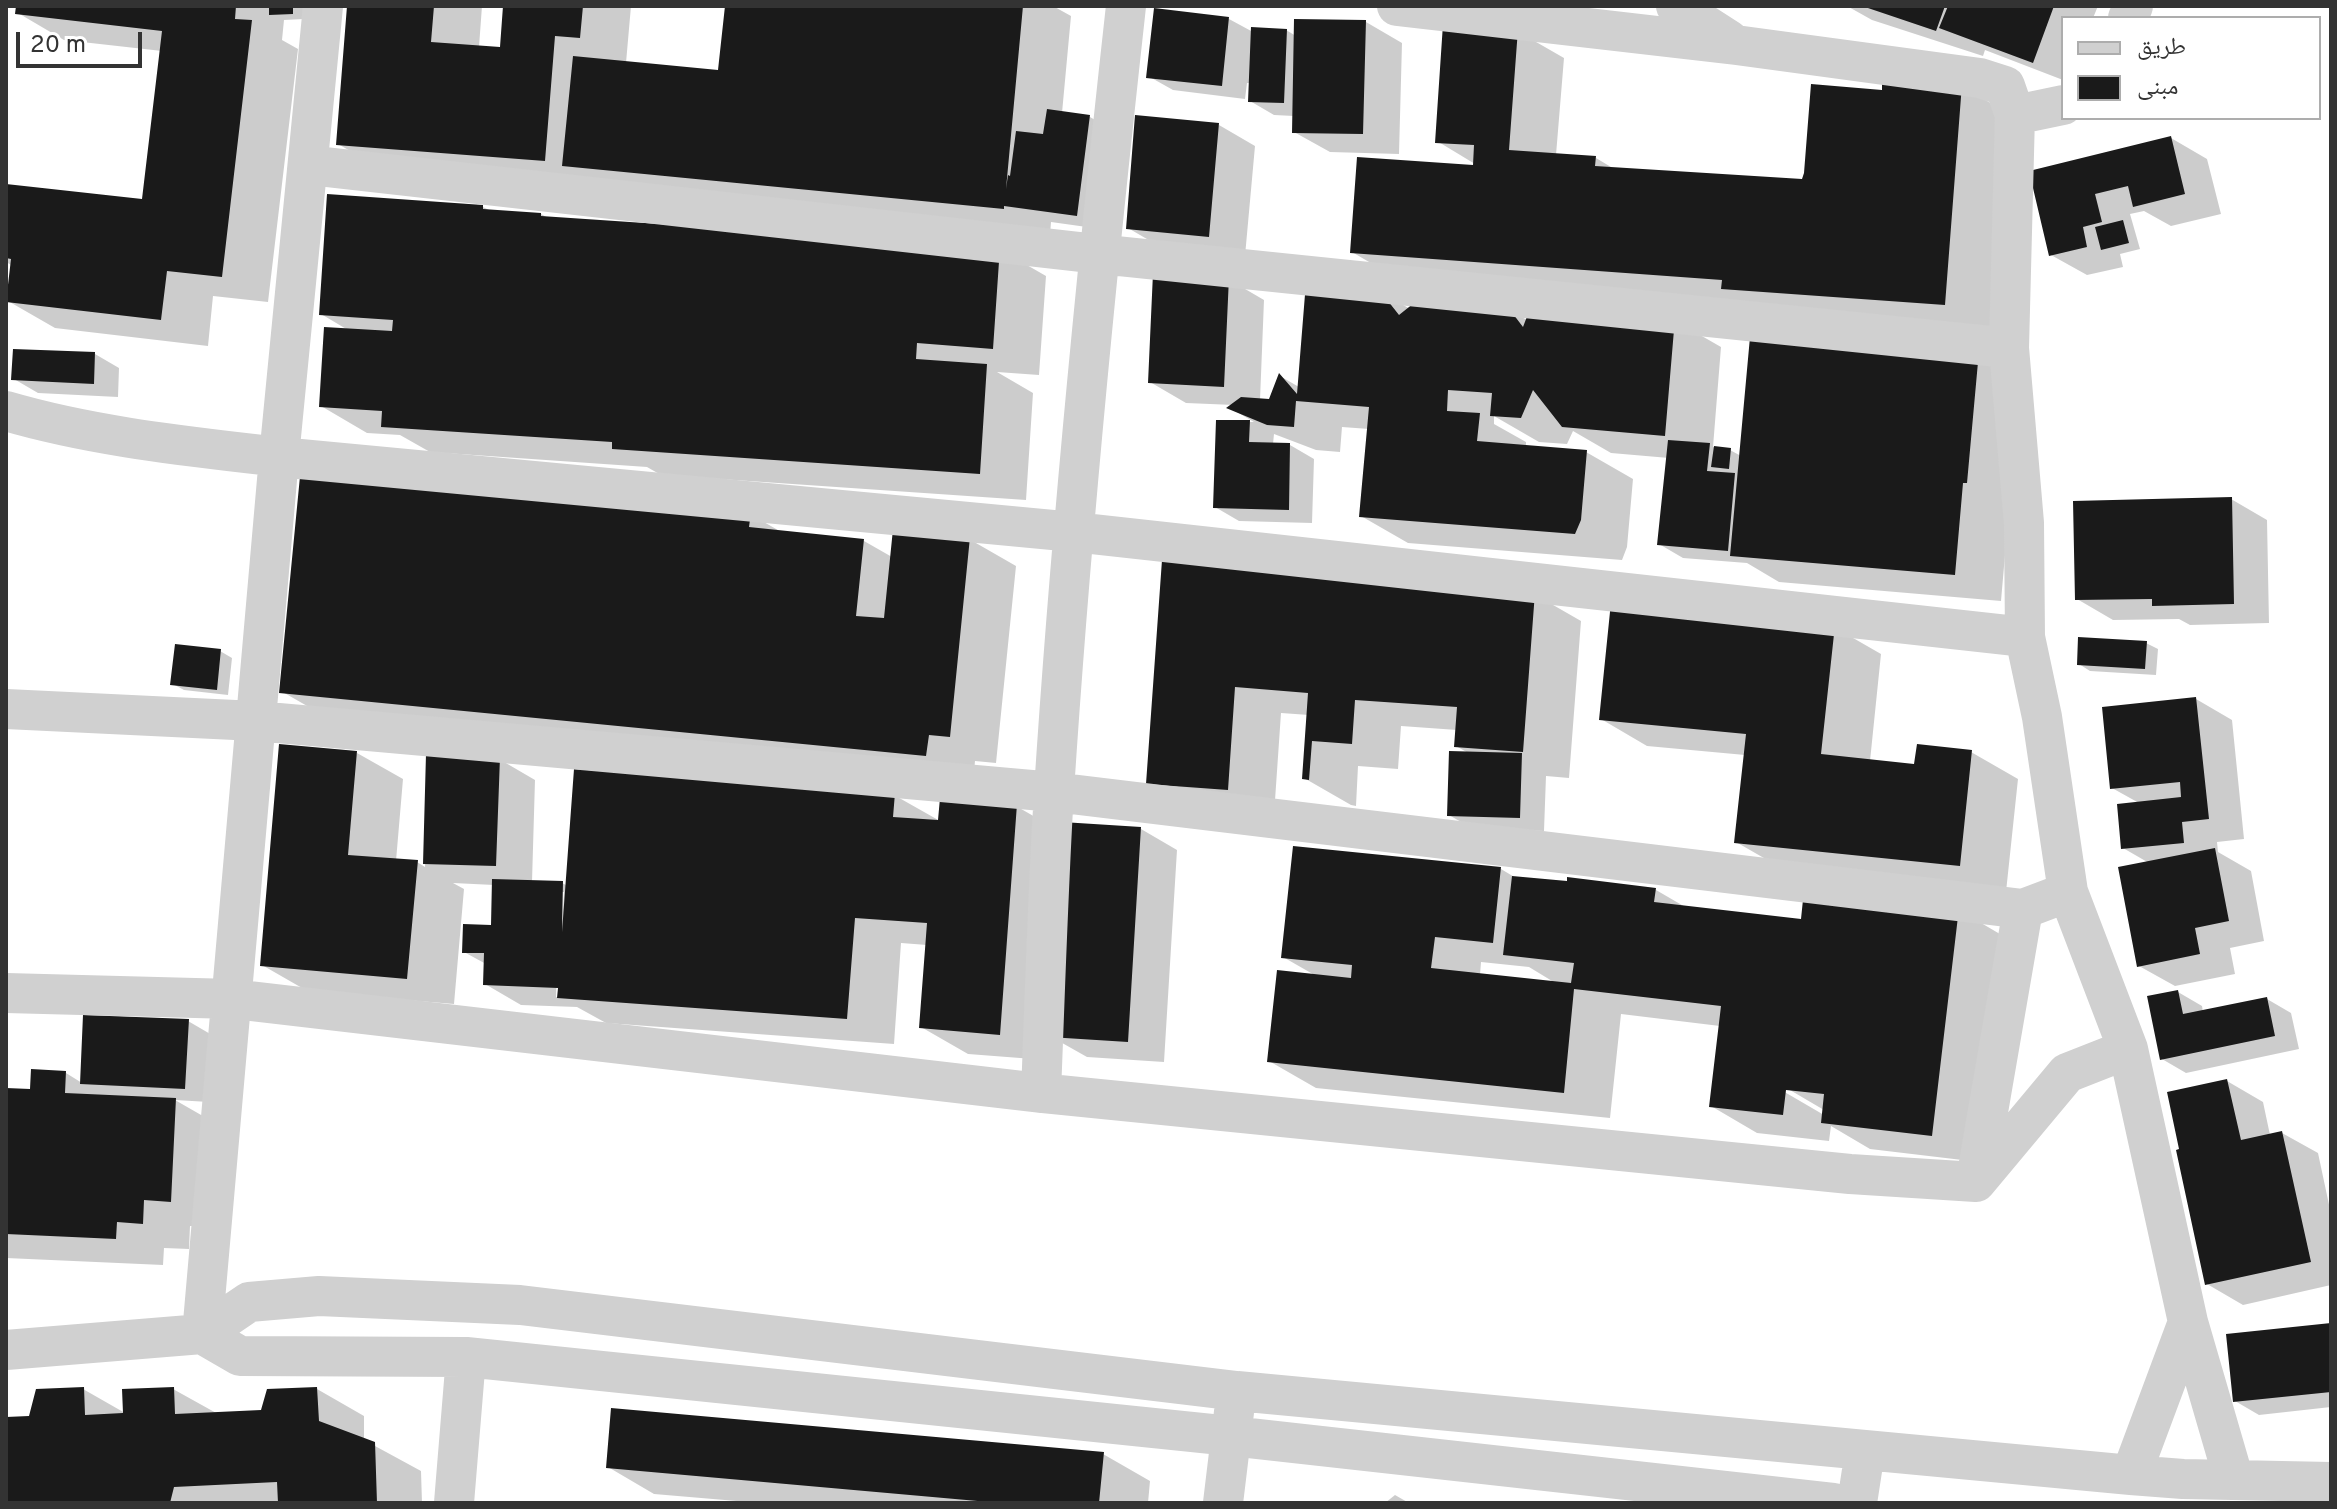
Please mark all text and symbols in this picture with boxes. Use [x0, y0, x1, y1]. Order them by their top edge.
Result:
scale bar [20, 16, 146, 66]
legend [2061, 16, 2321, 120]
text: 20 m [30, 31, 86, 61]
text: طريق [2137, 33, 2186, 63]
text: مبنى [2137, 73, 2178, 103]

